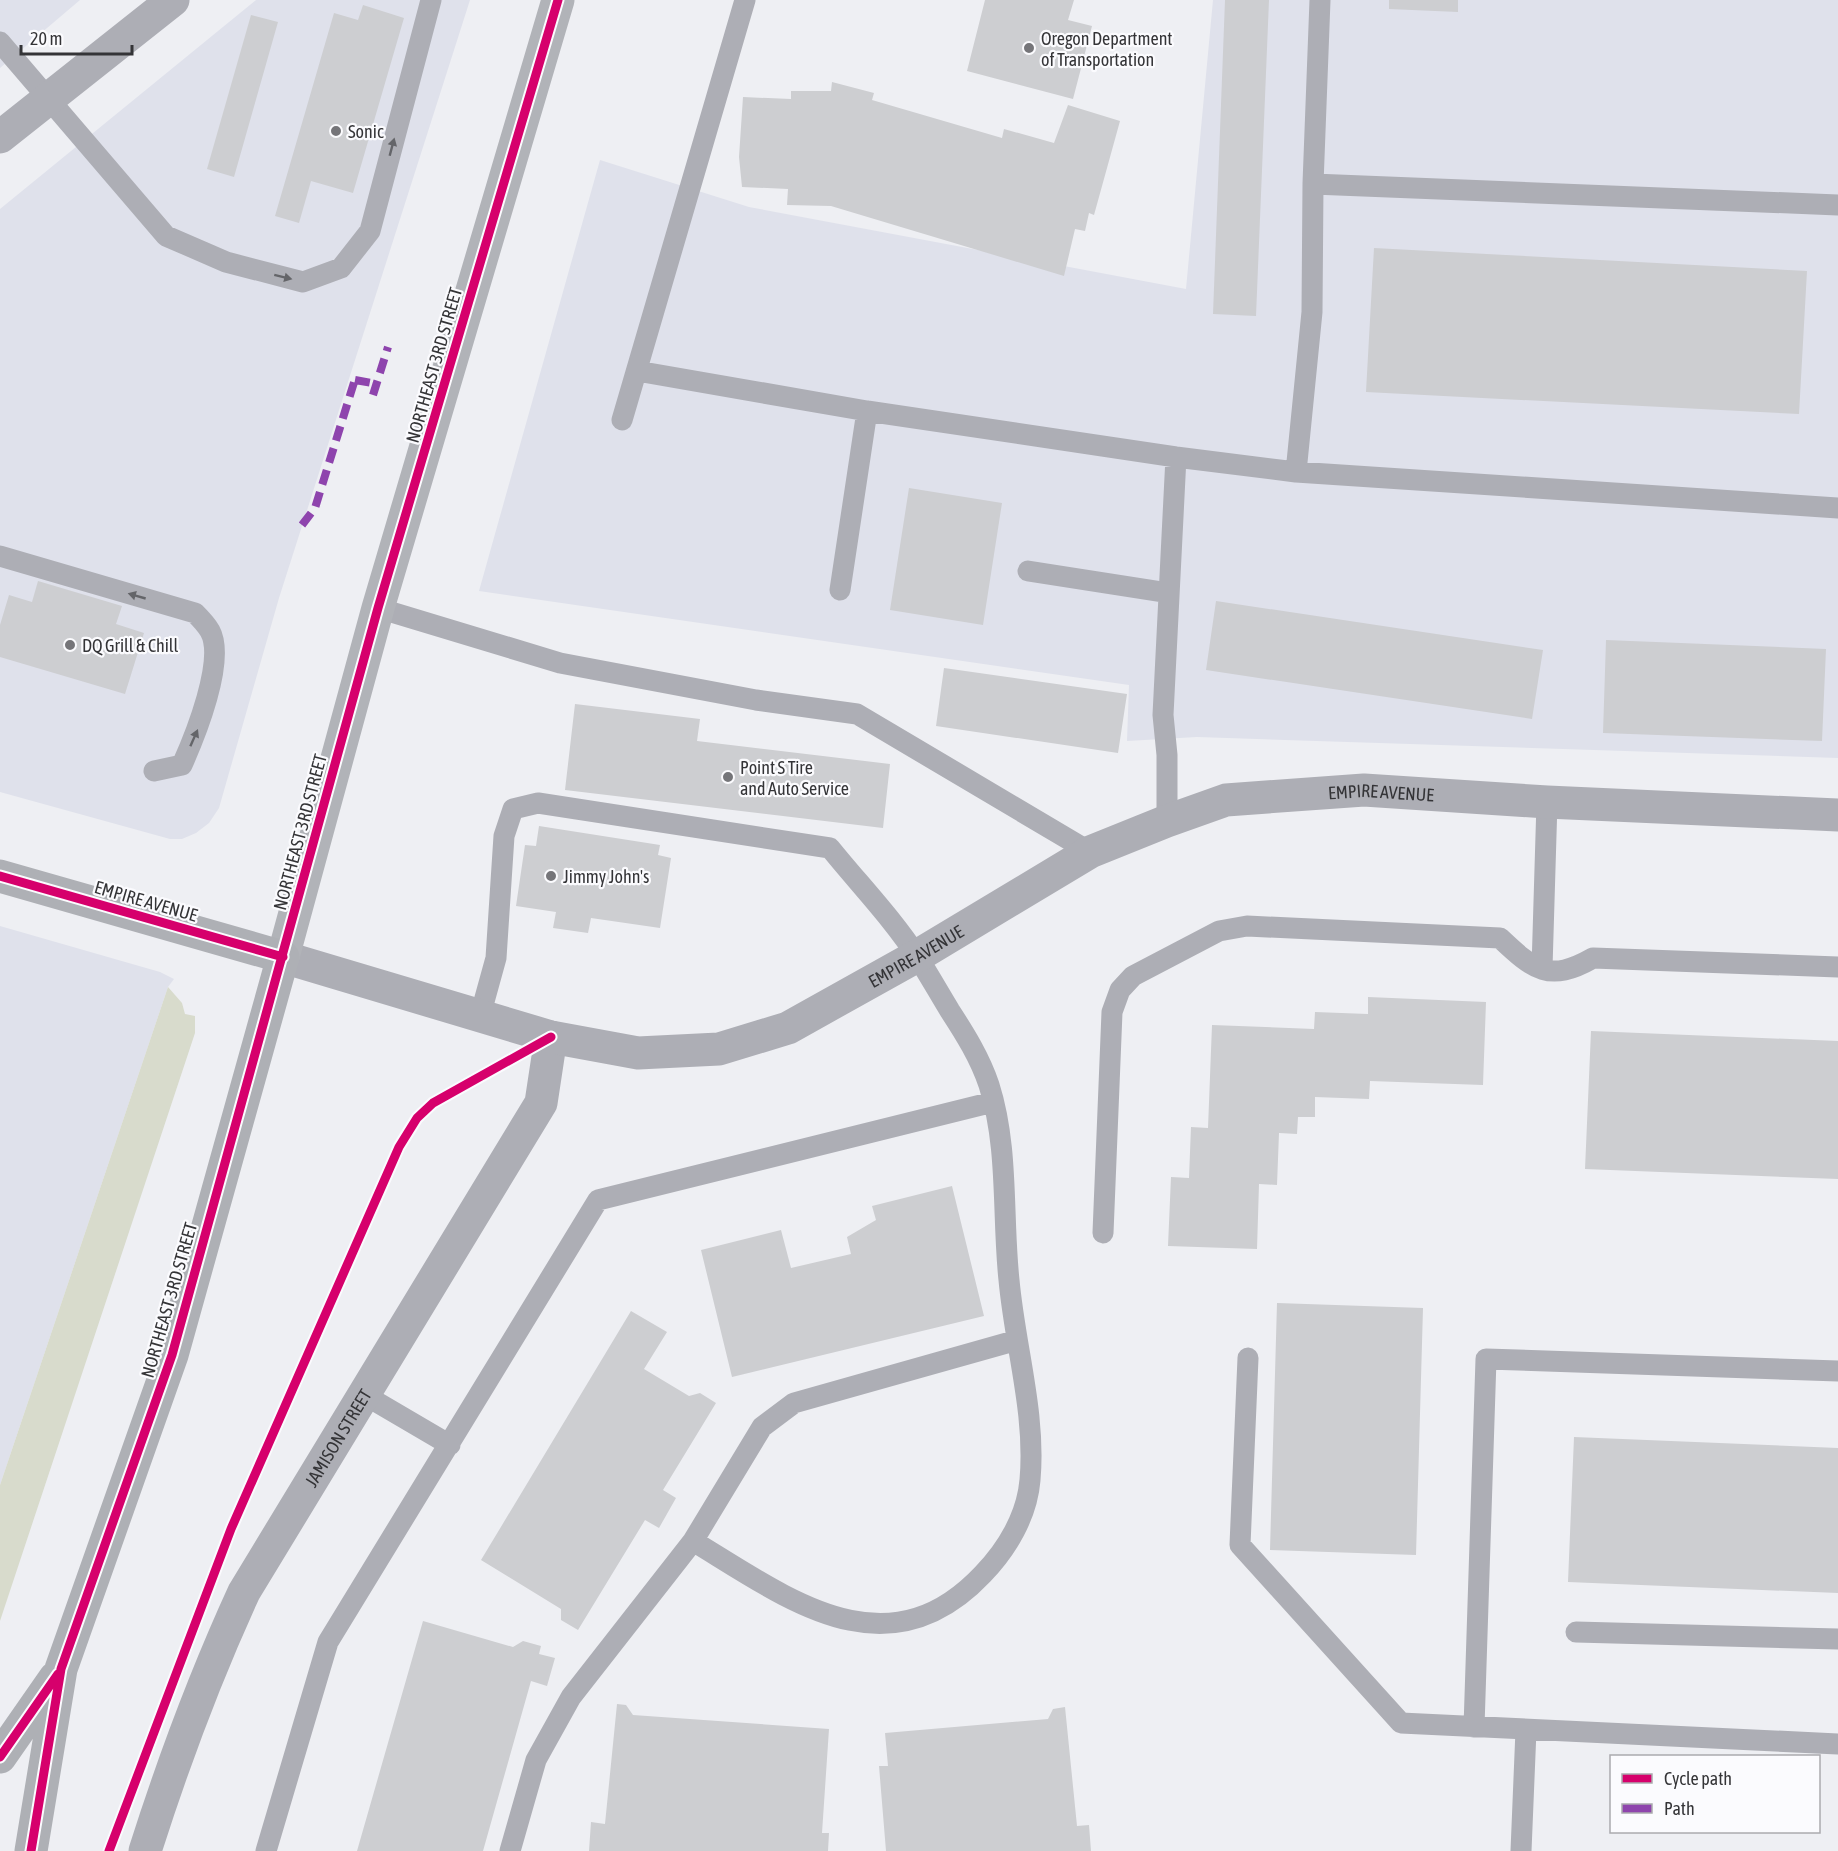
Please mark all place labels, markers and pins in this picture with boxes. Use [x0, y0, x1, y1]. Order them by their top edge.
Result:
place label: Oregon Department of Transportation [1041, 28, 1173, 70]
marker: Oregon Department of Transportation [1022, 41, 1036, 55]
place label: Sonic [348, 121, 384, 142]
marker: Sonic [329, 124, 343, 138]
place label: DQ Grill & Chill [82, 635, 179, 656]
marker: DQ Grill & Chill [63, 638, 77, 652]
place label: Point S Tire and Auto Service [740, 757, 849, 799]
marker: Point S Tire and Auto Service [721, 770, 735, 784]
place label: Jimmy John's [563, 866, 649, 887]
marker: Jimmy John's [544, 869, 558, 883]

